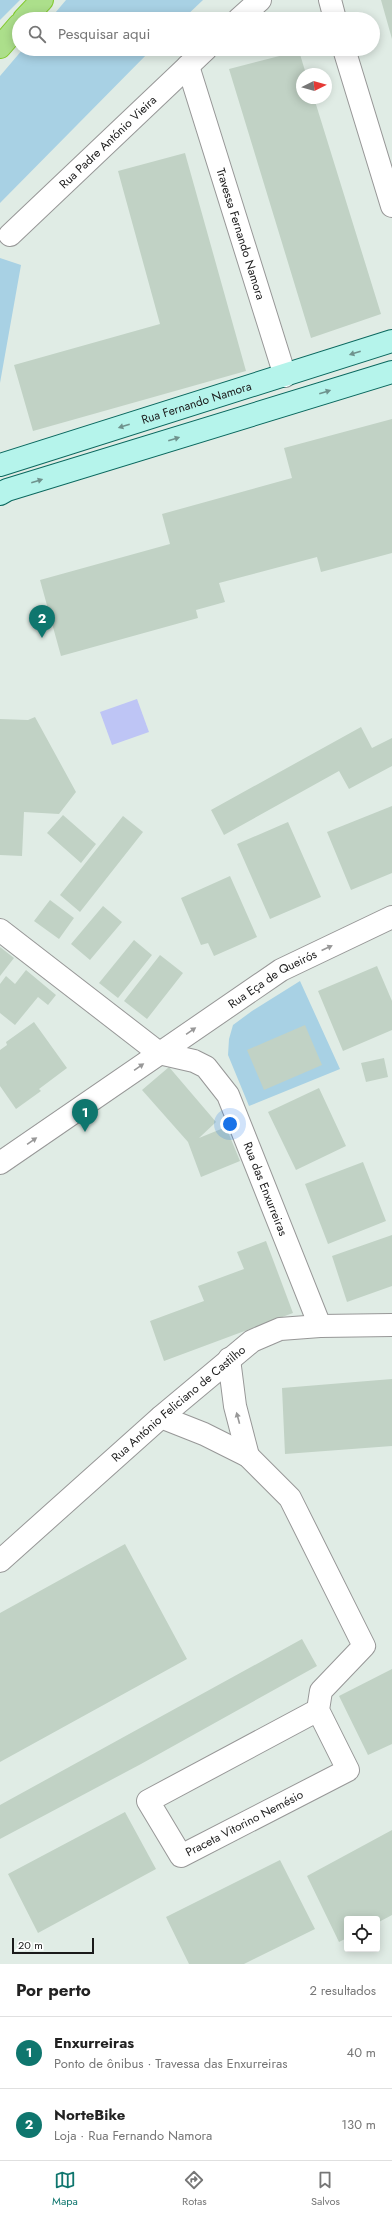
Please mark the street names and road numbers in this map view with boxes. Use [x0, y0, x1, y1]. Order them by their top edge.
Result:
street label: Rua Padre António Vieira [55, 91, 161, 193]
street label: Travessa Fernando Namora [211, 166, 270, 302]
street label: Rua Fernando Namora [139, 377, 254, 429]
street label: Rua Eça de Queirós [224, 945, 320, 1013]
street label: Rua das Enxurreiras [239, 1139, 292, 1239]
street label: Rua António Feliciano de Castilho [107, 1341, 250, 1466]
street label: Praceta Vitorino Nemésio [182, 1785, 307, 1861]

